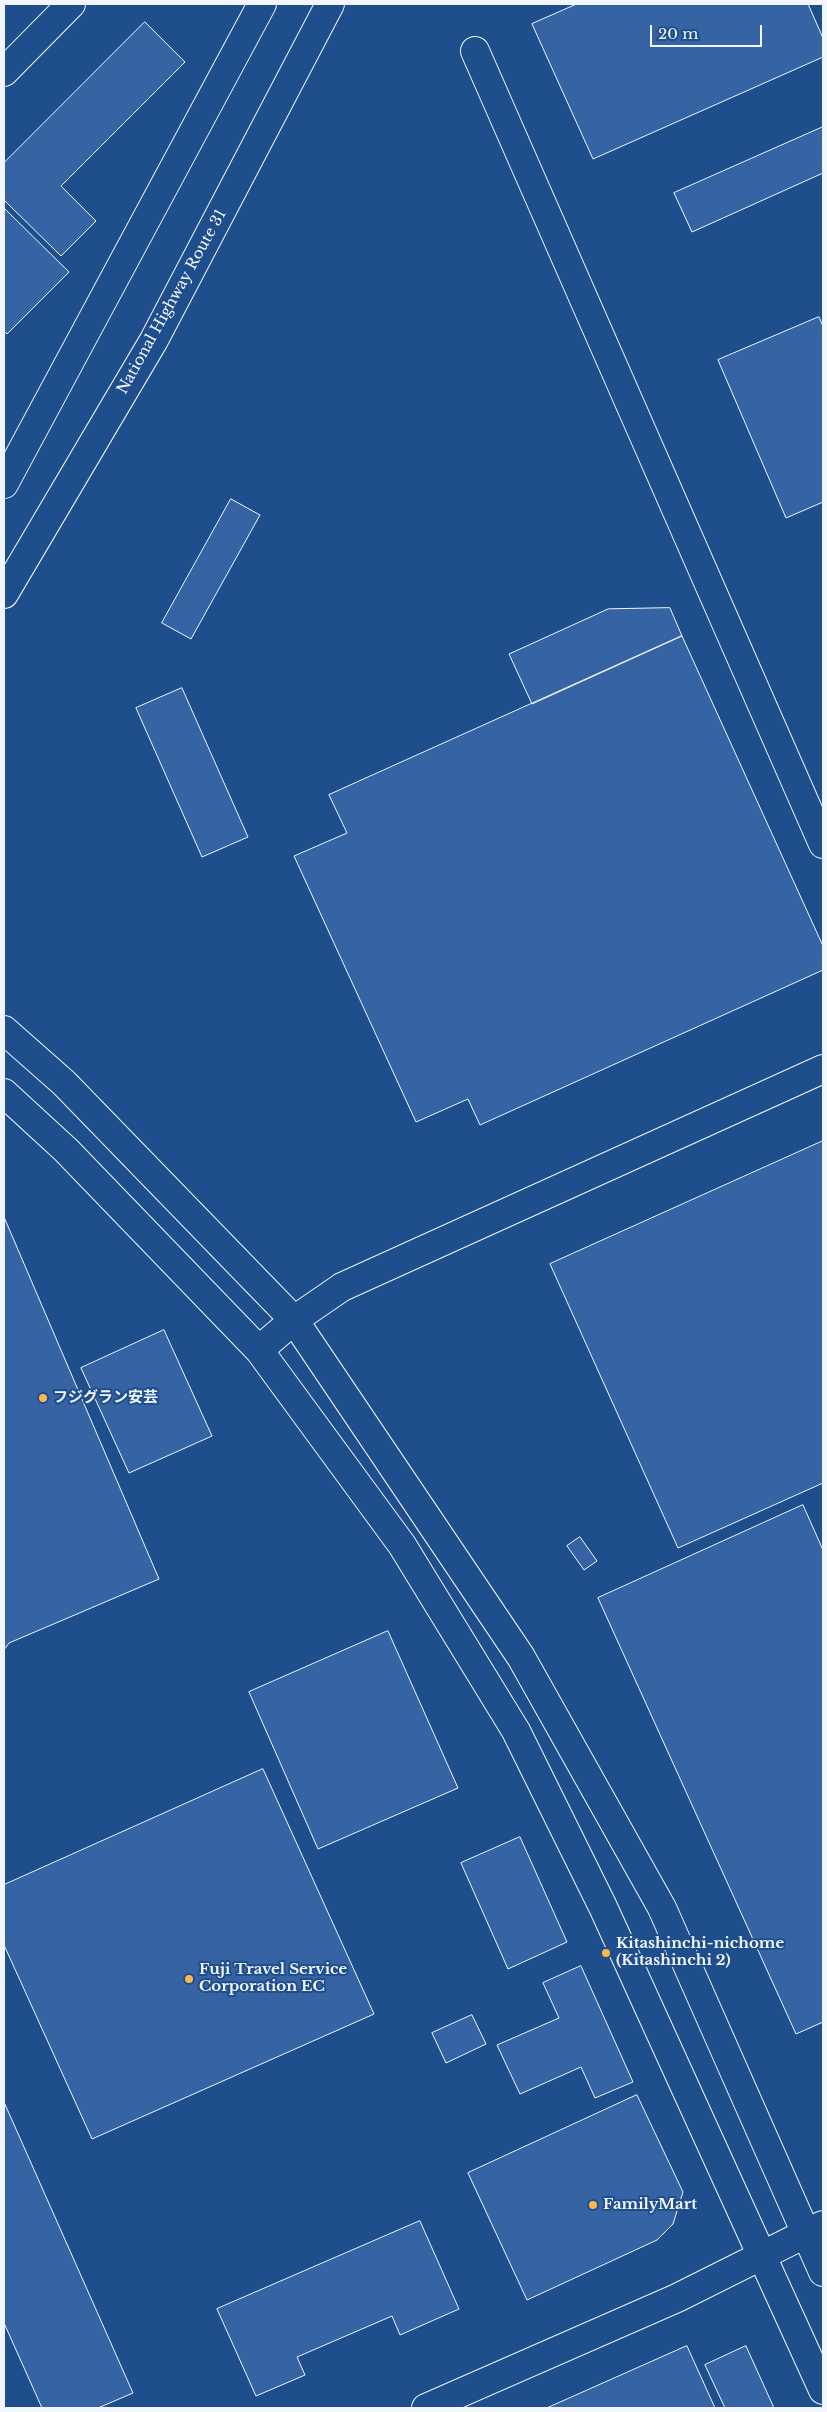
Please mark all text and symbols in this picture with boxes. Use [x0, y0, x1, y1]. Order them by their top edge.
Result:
scale bar [652, 15, 764, 47]
text: 20 m [658, 24, 698, 43]
street label: National Highway Route 31 [114, 207, 230, 397]
place label: フジグラン安芸 [53, 1389, 158, 1407]
marker: フジグラン安芸 [37, 1392, 49, 1404]
place label: Kitashinchi-nichome (Kitashinchi 2) [616, 1935, 784, 1970]
marker: Kitashinchi-nichome (Kitashinchi 2) [600, 1947, 612, 1959]
place label: Fuji Travel Service Corporation EC [199, 1961, 347, 1996]
marker: Fuji Travel Service Corporation EC [183, 1973, 195, 1985]
place label: FamilyMart [603, 2196, 697, 2214]
marker: FamilyMart [587, 2199, 599, 2211]

